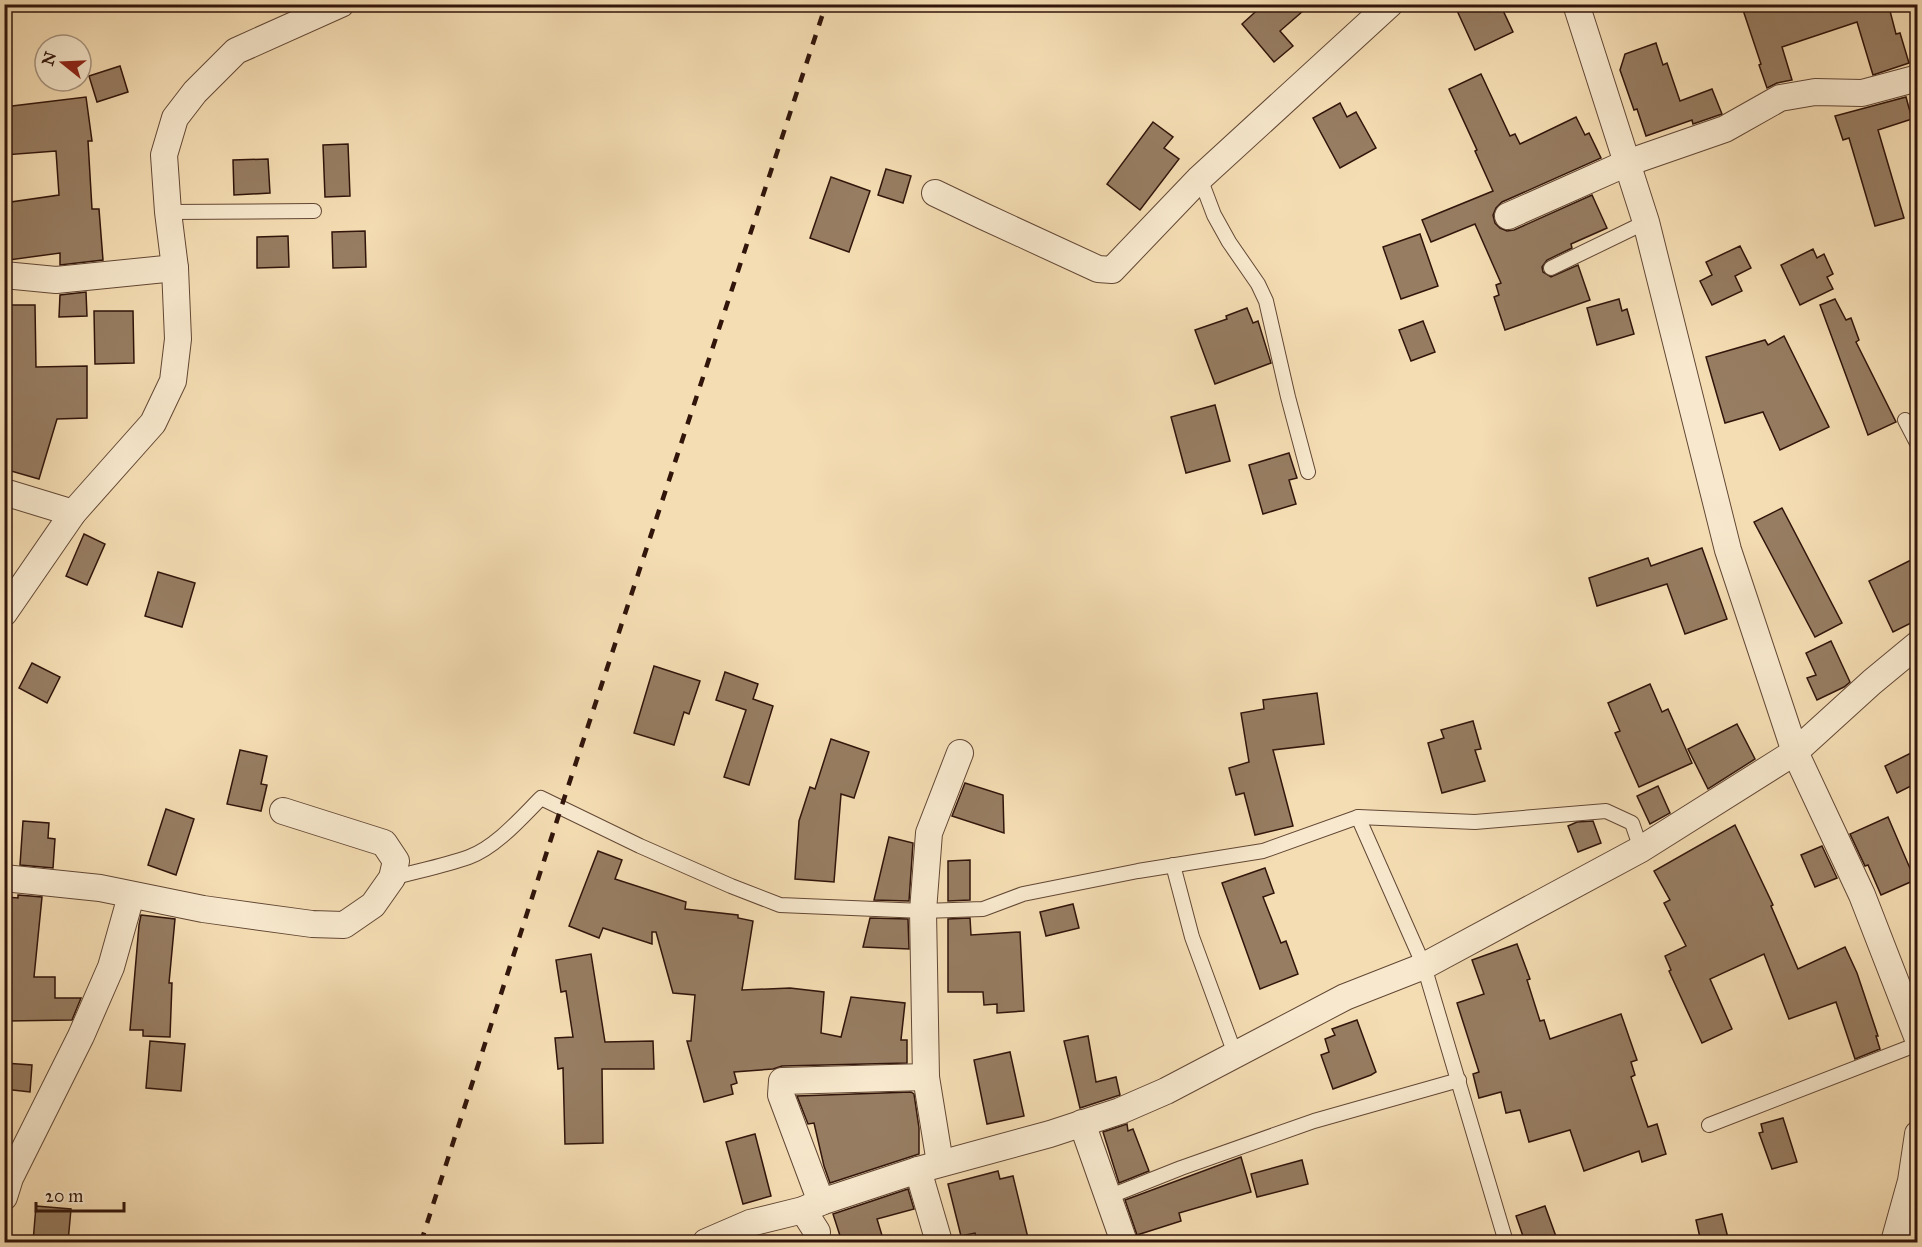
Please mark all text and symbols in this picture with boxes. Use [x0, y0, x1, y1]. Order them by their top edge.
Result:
north arrow [33, 33, 93, 93]
text: N [38, 49, 60, 68]
scale bar [36, 1175, 124, 1213]
text: 20 m [45, 1185, 83, 1207]

